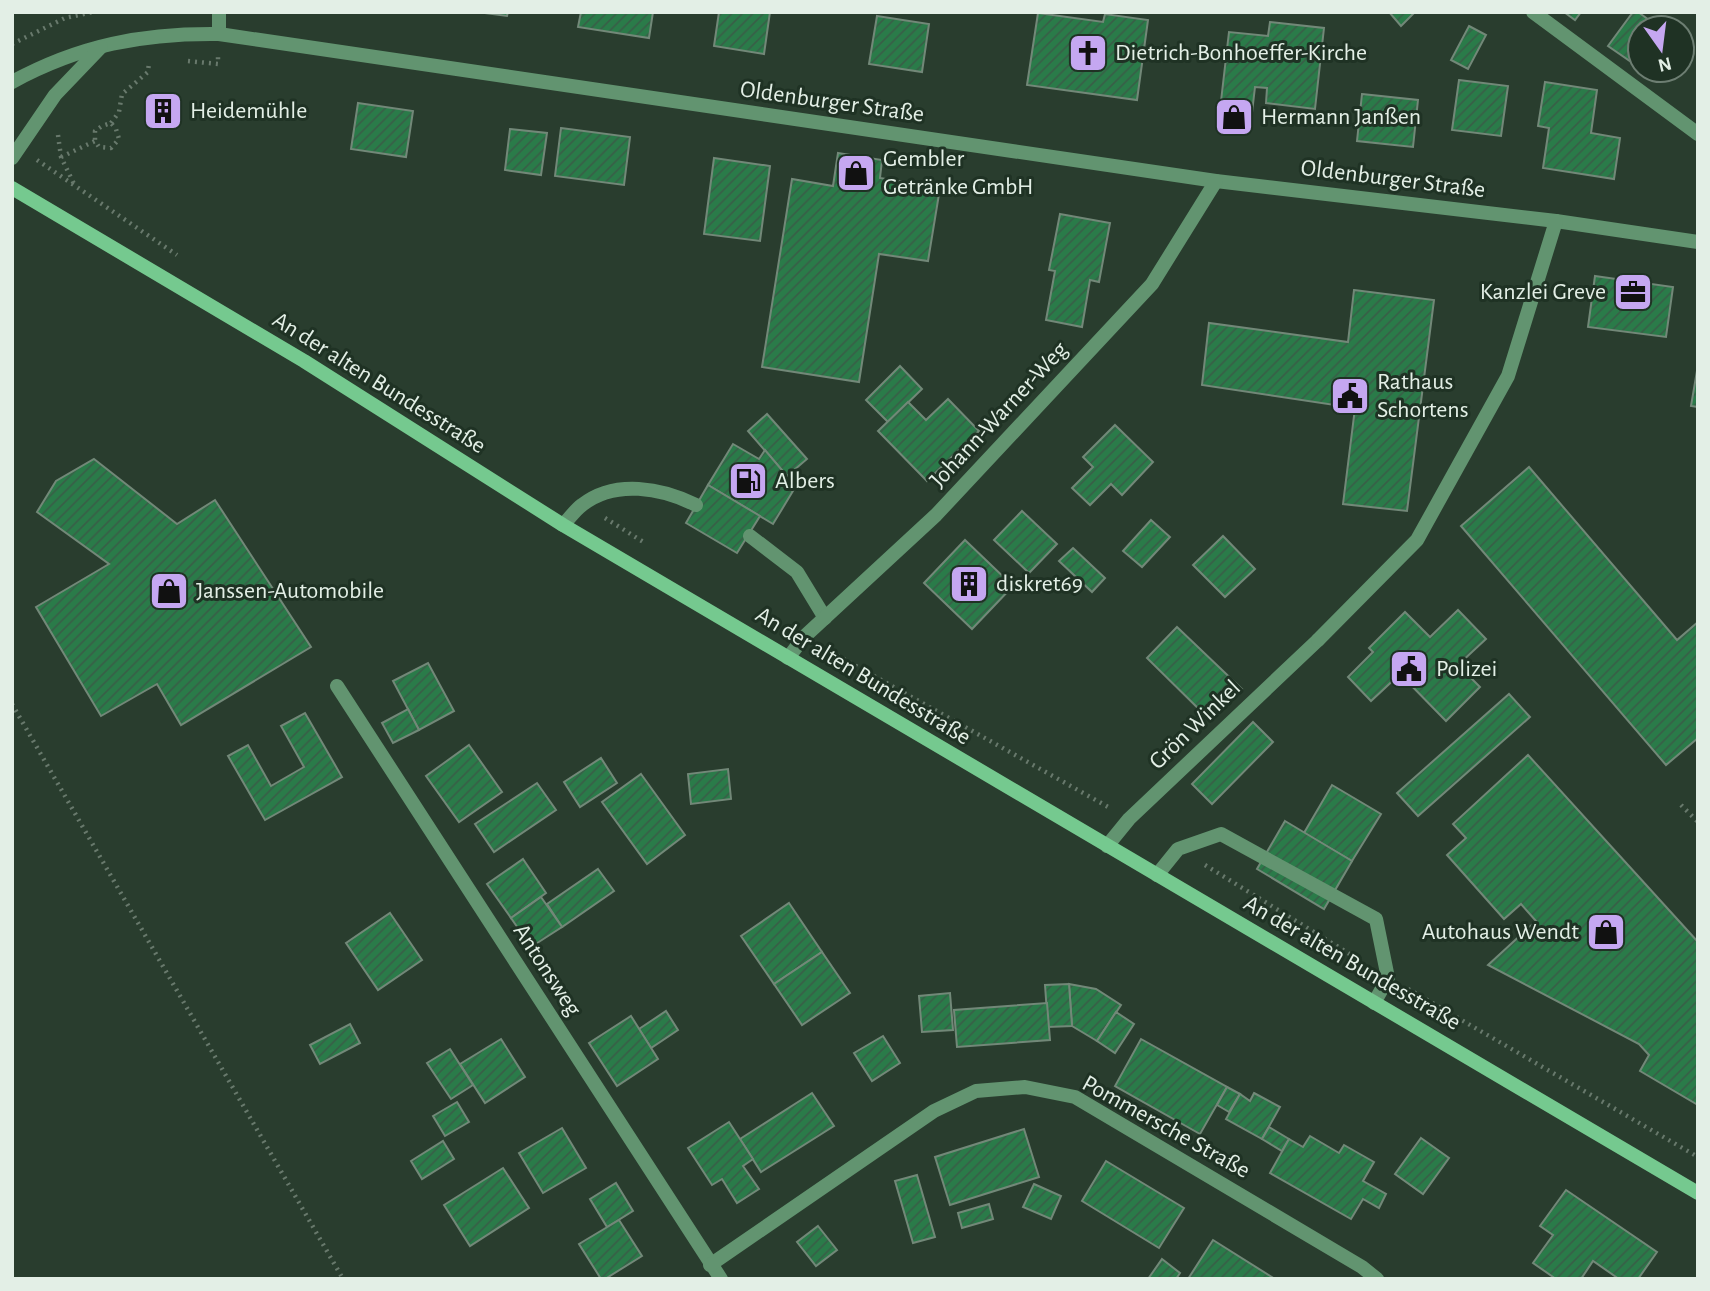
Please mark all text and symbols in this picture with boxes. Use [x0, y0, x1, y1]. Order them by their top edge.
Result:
north arrow [1626, 14, 1696, 84]
church icon: Dietrich-Bonhoeffer-Kirche [1067, 32, 1109, 74]
place label: Dietrich-Bonhoeffer-Kirche [1115, 41, 1367, 65]
text: N [1656, 53, 1673, 75]
street label: Oldenburger Straße [738, 77, 926, 127]
building icon: Heidemühle [142, 90, 184, 132]
shop icon: Hermann Janßen [1213, 96, 1255, 138]
place label: Heidemühle [190, 99, 307, 123]
place label: Hermann Janßen [1261, 105, 1421, 129]
place label: Gembler Getränke GmbH [883, 147, 1033, 199]
shop icon: Gembler Getränke GmbH [835, 152, 877, 194]
street label: Oldenburger Straße [1299, 156, 1487, 202]
office icon: Kanzlei Greve [1612, 271, 1654, 313]
place label: Kanzlei Greve [1480, 280, 1606, 304]
street label: An der alten Bundesstraße [268, 308, 490, 458]
street label: Johann-Warner-Weg [926, 337, 1073, 492]
place label: Rathaus Schortens [1377, 370, 1469, 422]
public building icon: Rathaus Schortens [1329, 375, 1371, 417]
fuel station icon: Albers [727, 460, 769, 502]
place label: Albers [775, 469, 835, 493]
building icon: diskret69 [948, 563, 990, 605]
shop icon: Janssen-Automobile [148, 570, 190, 612]
place label: diskret69 [996, 572, 1083, 596]
place label: Janssen-Automobile [196, 579, 384, 603]
street label: An der alten Bundesstraße [751, 602, 975, 750]
public building icon: Polizei [1388, 648, 1430, 690]
place label: Polizei [1436, 657, 1497, 681]
street label: Grön Winkel [1145, 676, 1245, 774]
street label: An der alten Bundesstraße [1239, 891, 1465, 1035]
shop icon: Autohaus Wendt [1585, 911, 1627, 953]
street label: Antonsweg [508, 920, 586, 1021]
place label: Autohaus Wendt [1422, 920, 1579, 944]
street label: Pommersche Straße [1078, 1071, 1254, 1183]

